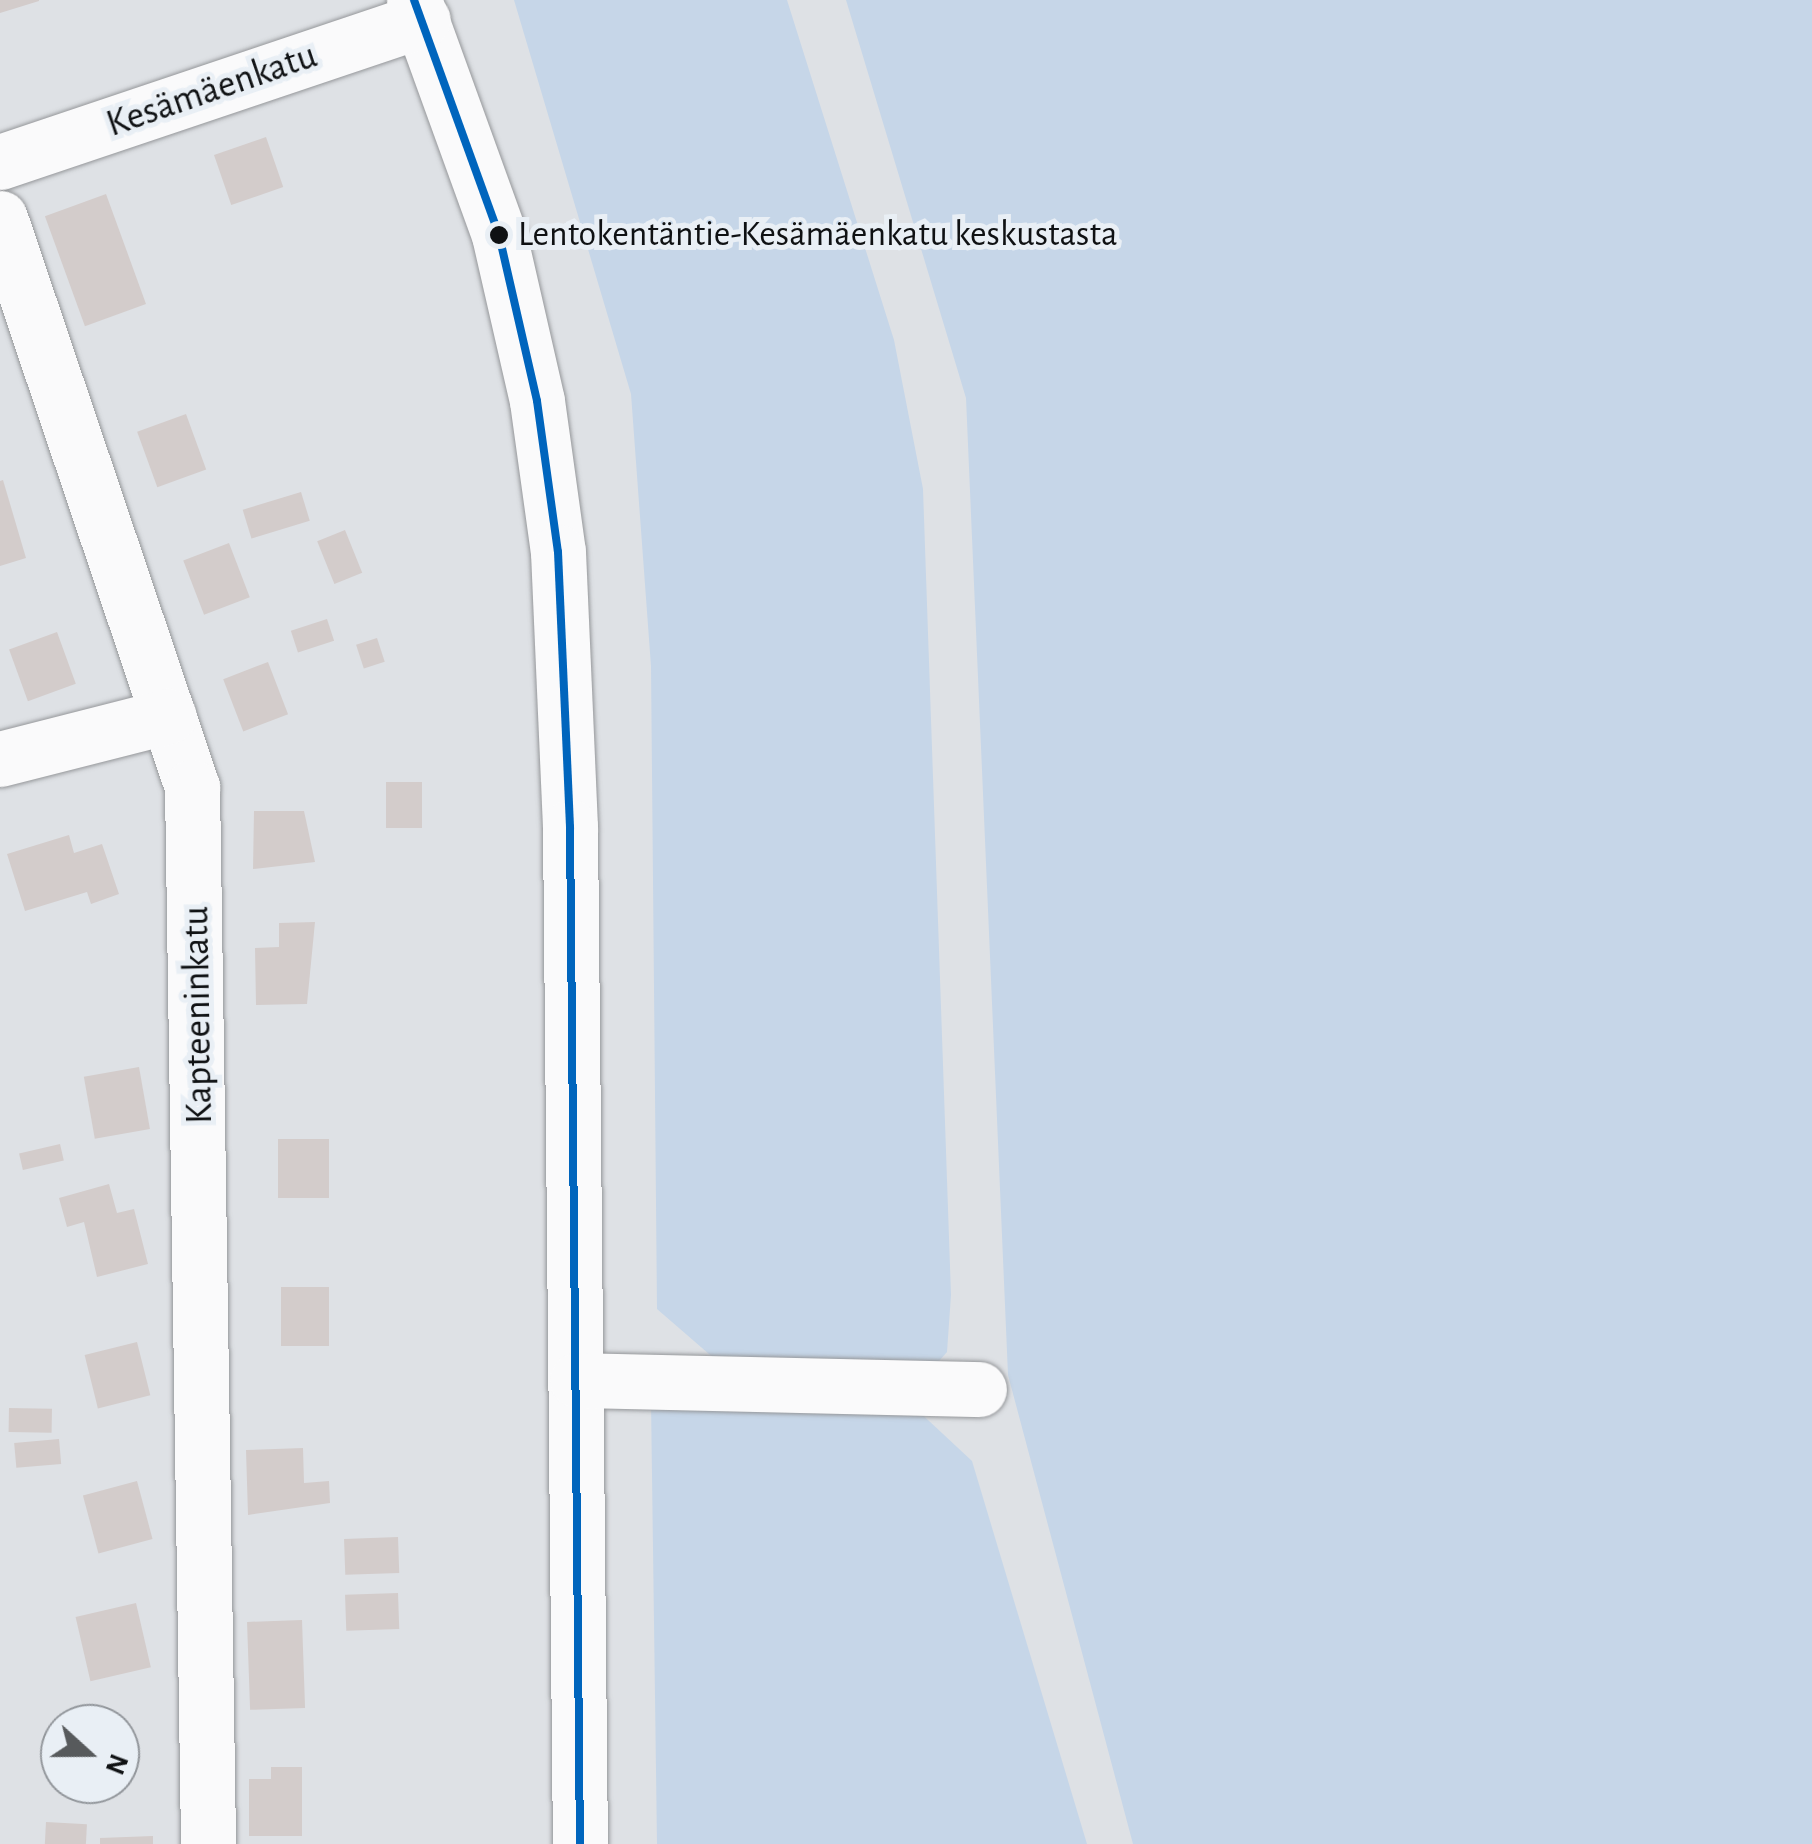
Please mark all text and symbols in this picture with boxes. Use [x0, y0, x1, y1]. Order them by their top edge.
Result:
street label: Kesämäenkatu [101, 34, 323, 148]
place label: Lentokentäntie-Kesämäenkatu keskustasta [518, 213, 1118, 257]
marker: Lentokentäntie-Kesämäenkatu keskustasta [489, 225, 509, 245]
street label: Kapteeninkatu [174, 906, 224, 1124]
north arrow [40, 1704, 140, 1804]
text: N [100, 1750, 133, 1778]

